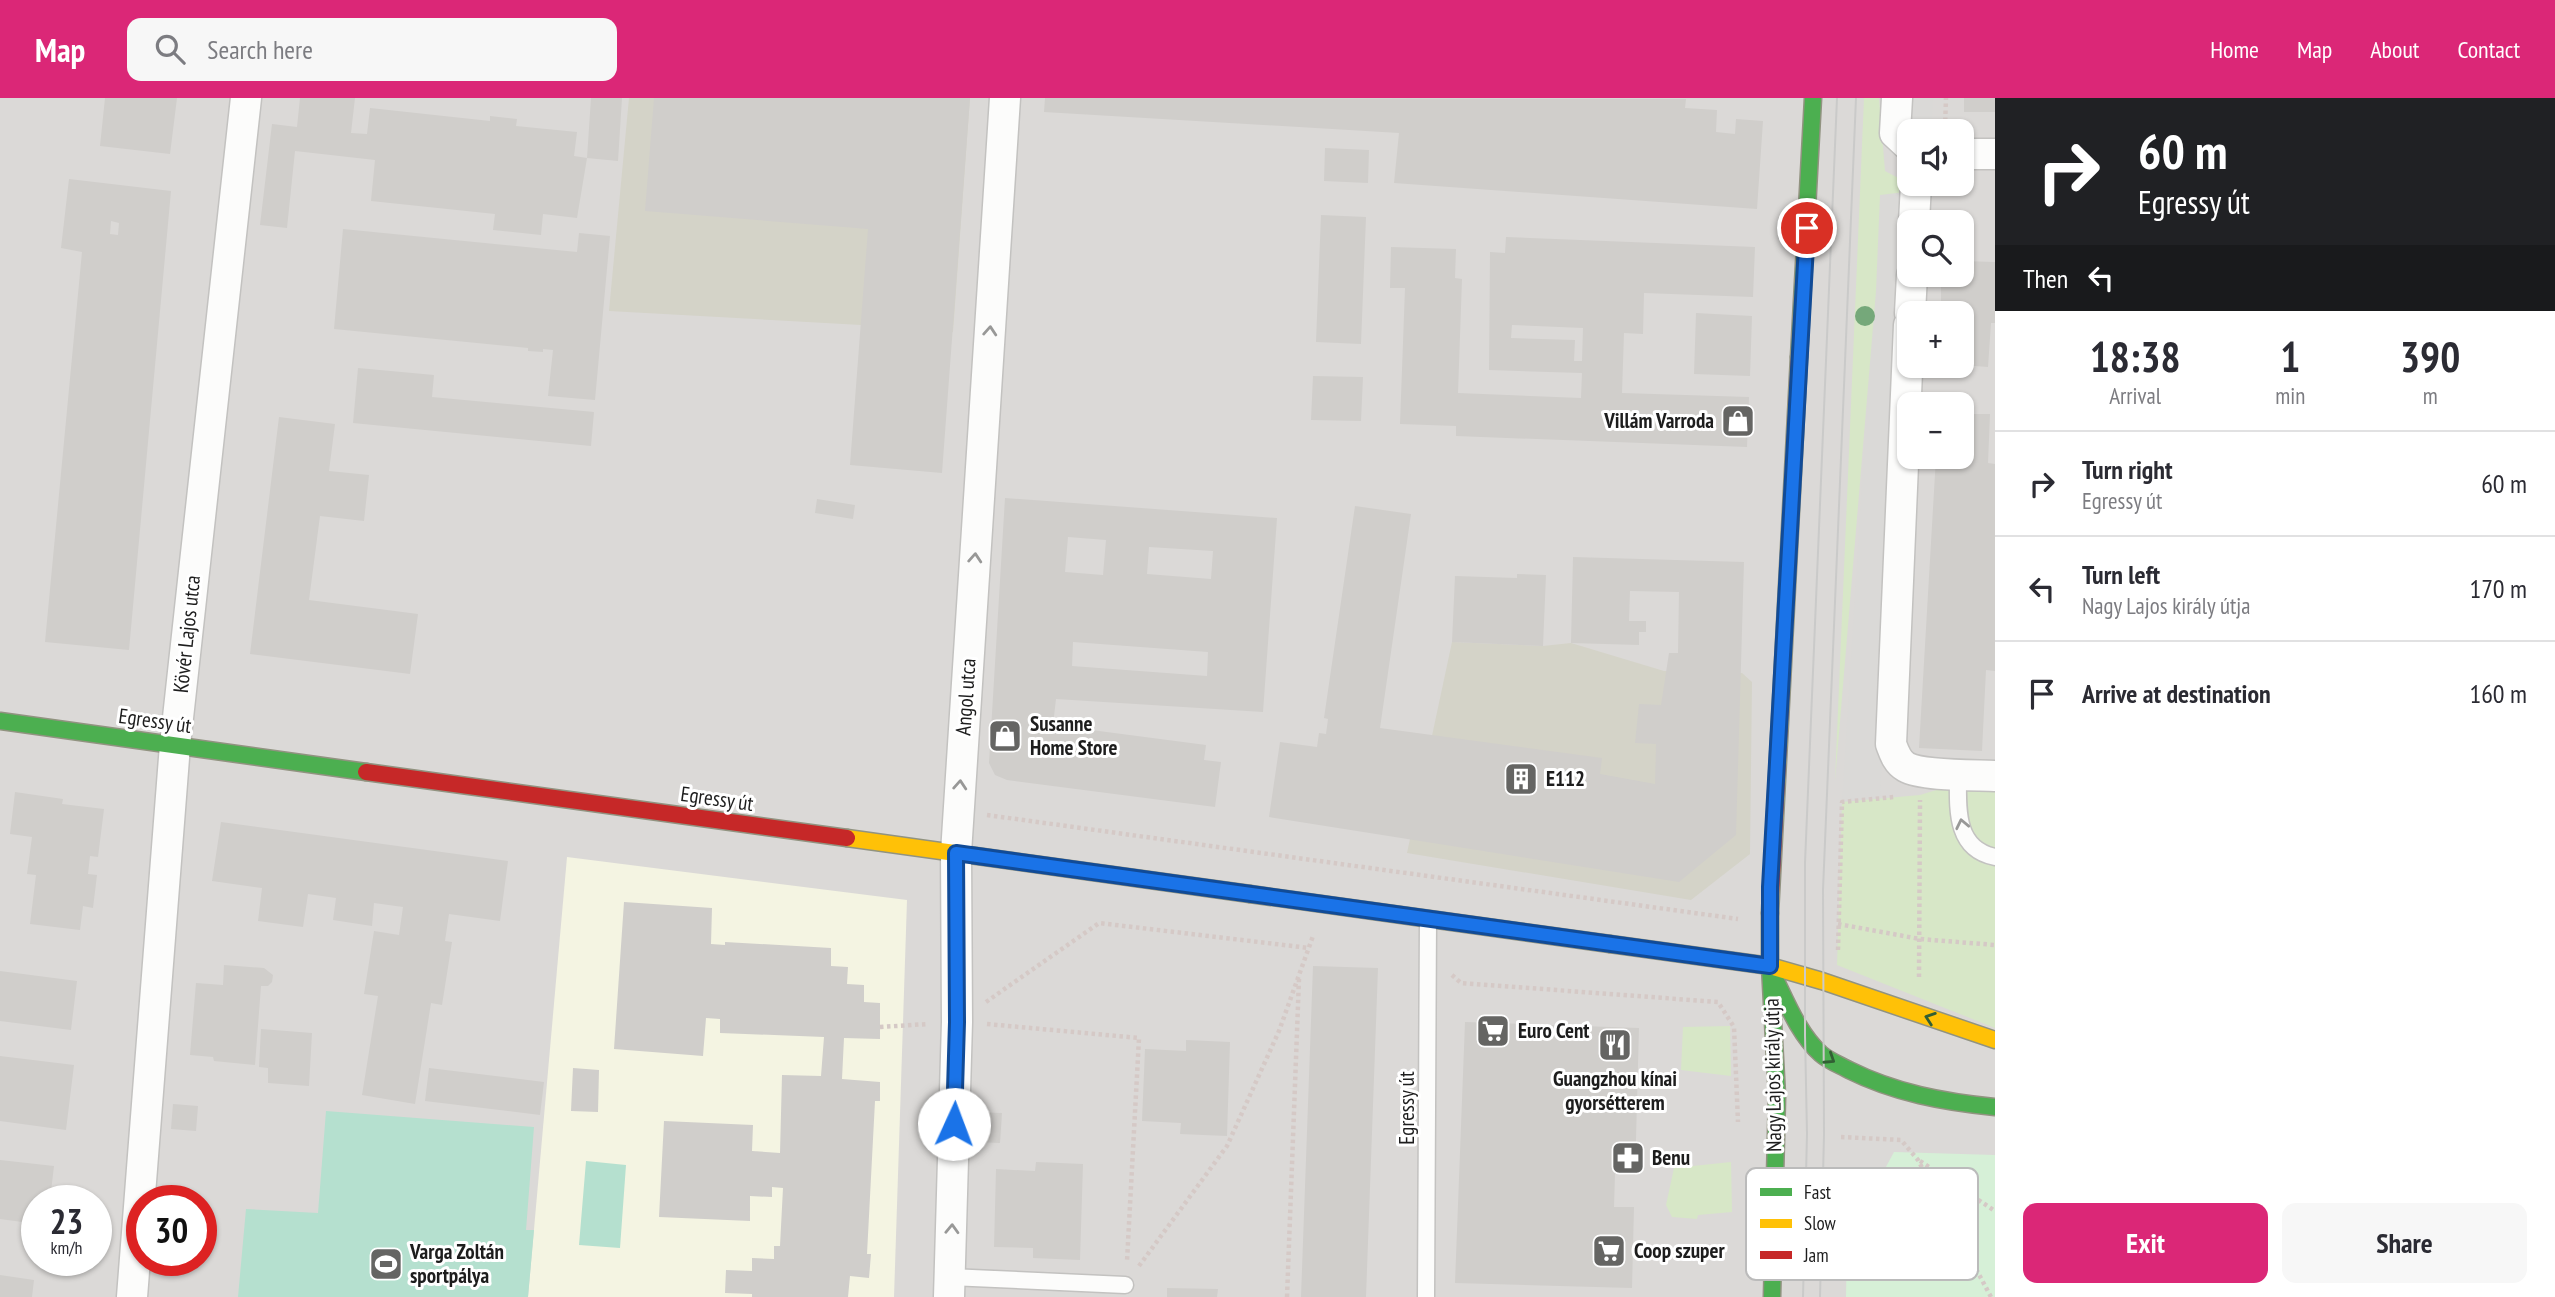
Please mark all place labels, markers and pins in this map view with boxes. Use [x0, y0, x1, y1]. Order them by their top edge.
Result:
pin [1777, 198, 1837, 258]
shop icon: Villám Varroda [1719, 402, 1757, 440]
place label: Villám Varroda [1603, 407, 1714, 434]
place label: Susanne Home Store [1030, 710, 1118, 761]
shop icon: Susanne Home Store [986, 717, 1024, 755]
building icon: E112 [1502, 760, 1540, 798]
place label: E112 [1546, 765, 1585, 792]
supermarket icon: Euro Cent [1474, 1012, 1512, 1050]
place label: Euro Cent [1518, 1017, 1589, 1044]
restaurant icon: Guangzhou kínai gyorsétterem [1596, 1026, 1634, 1064]
place label: Guangzhou kínai gyorsétterem [1553, 1065, 1677, 1116]
pharmacy icon: Benu [1609, 1139, 1647, 1177]
place label: Benu [1652, 1144, 1690, 1171]
supermarket icon: Coop szuper [1590, 1232, 1628, 1270]
place label: Coop szuper [1634, 1237, 1725, 1264]
place label: Varga Zoltán sportpálya [409, 1238, 504, 1289]
sports icon: Varga Zoltán sportpálya [367, 1245, 405, 1283]

